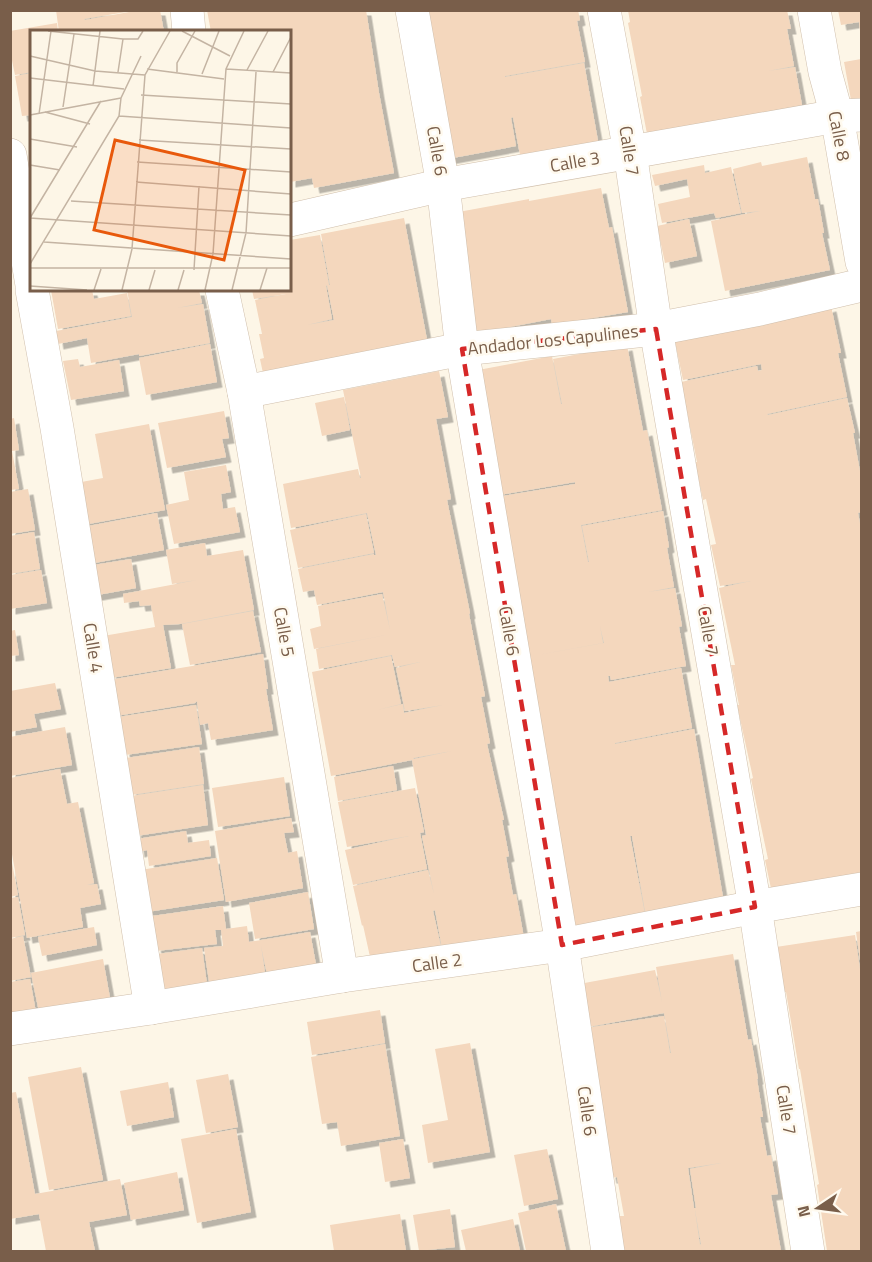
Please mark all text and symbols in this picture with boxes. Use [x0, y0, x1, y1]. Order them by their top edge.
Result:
inset map [30, 30, 291, 291]
street label: Calle 8 [821, 109, 858, 163]
street label: Calle 6 [420, 124, 455, 178]
street label: Calle 7 [612, 124, 647, 178]
street label: Calle 3 [548, 144, 602, 179]
street label: Andador Los Capulines [466, 317, 640, 362]
street label: Calle 6 [492, 604, 527, 658]
street label: Calle 7 [691, 604, 726, 658]
street label: Calle 5 [267, 605, 302, 659]
street label: Calle 4 [76, 621, 111, 675]
street label: Calle 2 [410, 946, 464, 979]
street label: Calle 7 [769, 1083, 804, 1137]
street label: Calle 6 [571, 1084, 604, 1138]
north arrow [788, 1178, 848, 1238]
text: N [790, 1203, 816, 1219]

